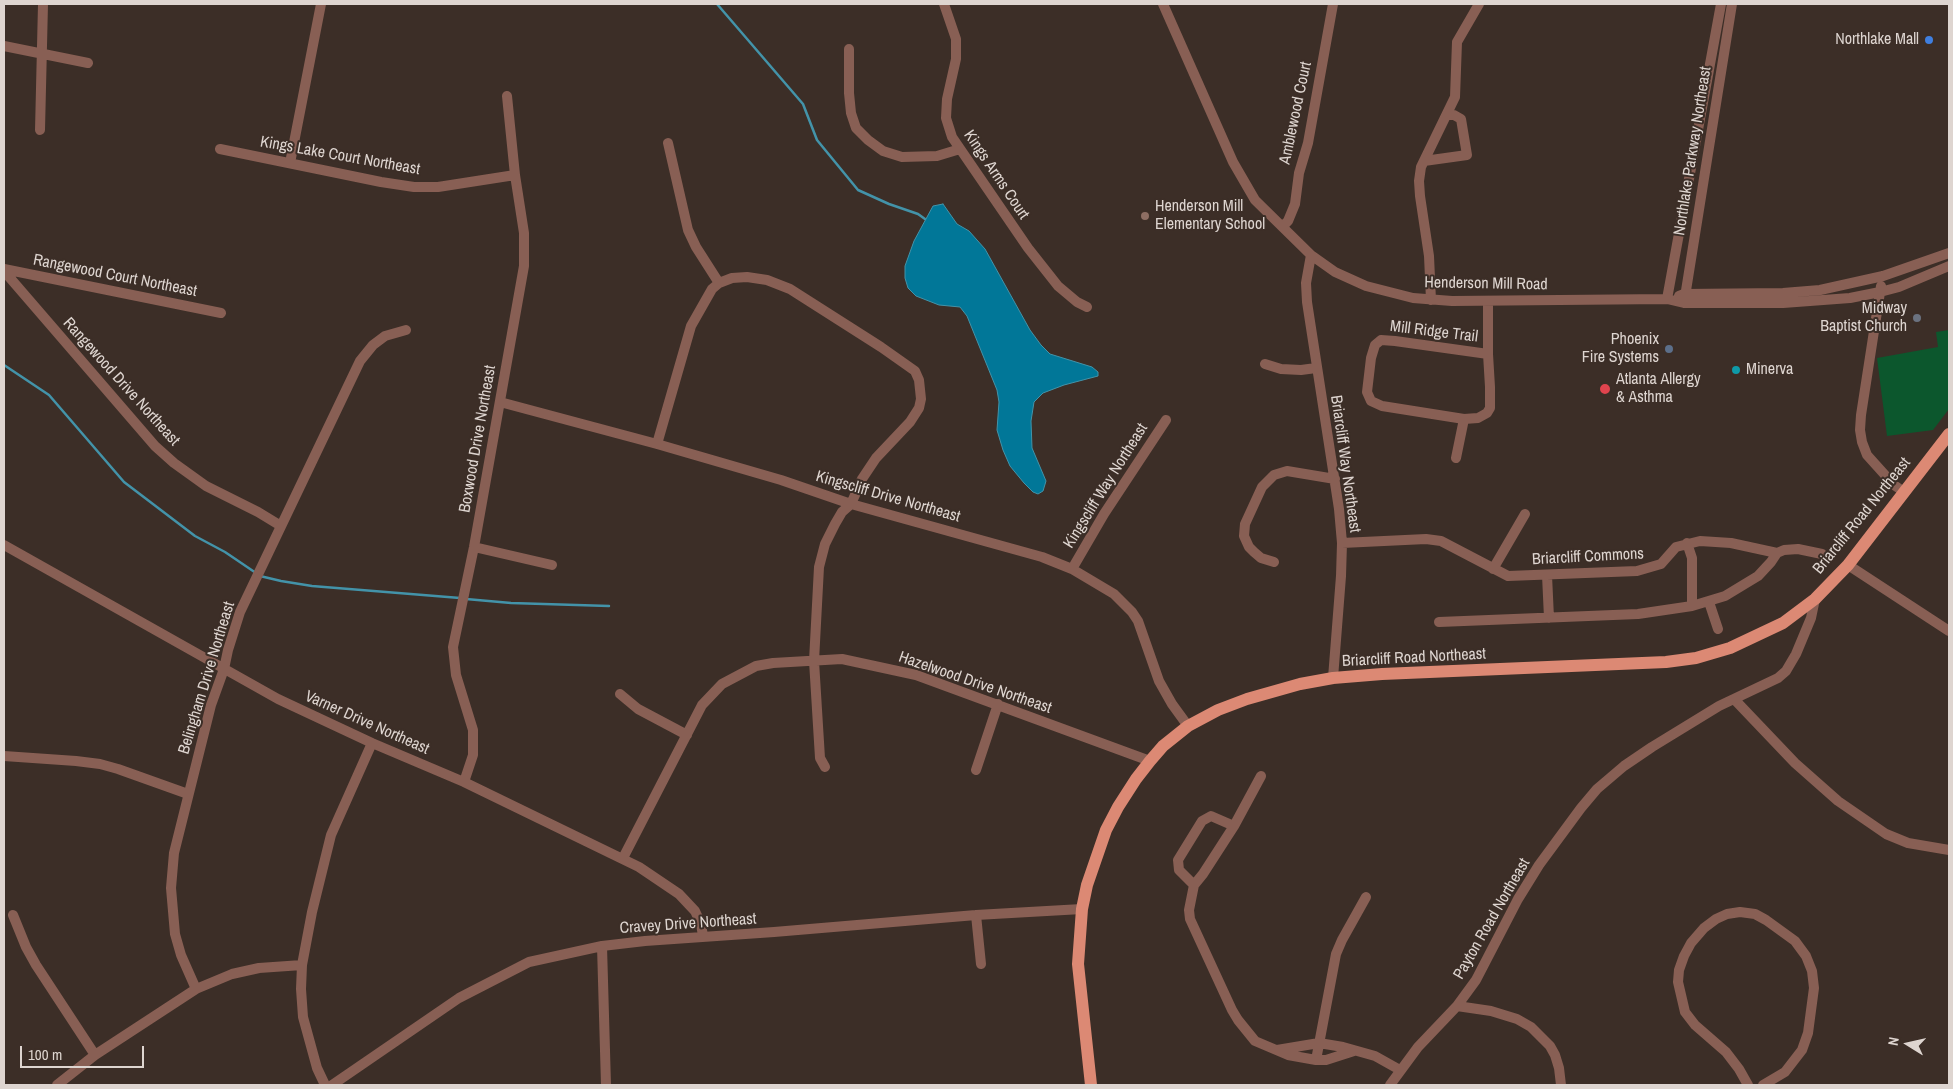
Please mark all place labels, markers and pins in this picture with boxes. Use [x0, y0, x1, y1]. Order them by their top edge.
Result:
place label: Northlake Mall [1835, 30, 1919, 50]
marker: Northlake Mall [1923, 34, 1935, 46]
place label: Henderson Mill Elementary School [1155, 197, 1265, 235]
marker: Henderson Mill Elementary School [1139, 210, 1151, 222]
place label: Midway Baptist Church [1820, 299, 1907, 337]
marker: Midway Baptist Church [1911, 312, 1923, 324]
place label: Phoenix Fire Systems [1582, 330, 1659, 368]
marker: Phoenix Fire Systems [1663, 343, 1675, 355]
place label: Minerva [1746, 360, 1793, 380]
marker: Minerva [1730, 364, 1742, 376]
place label: Atlanta Allergy & Asthma [1616, 370, 1701, 408]
marker: Atlanta Allergy & Asthma [1598, 382, 1612, 396]

